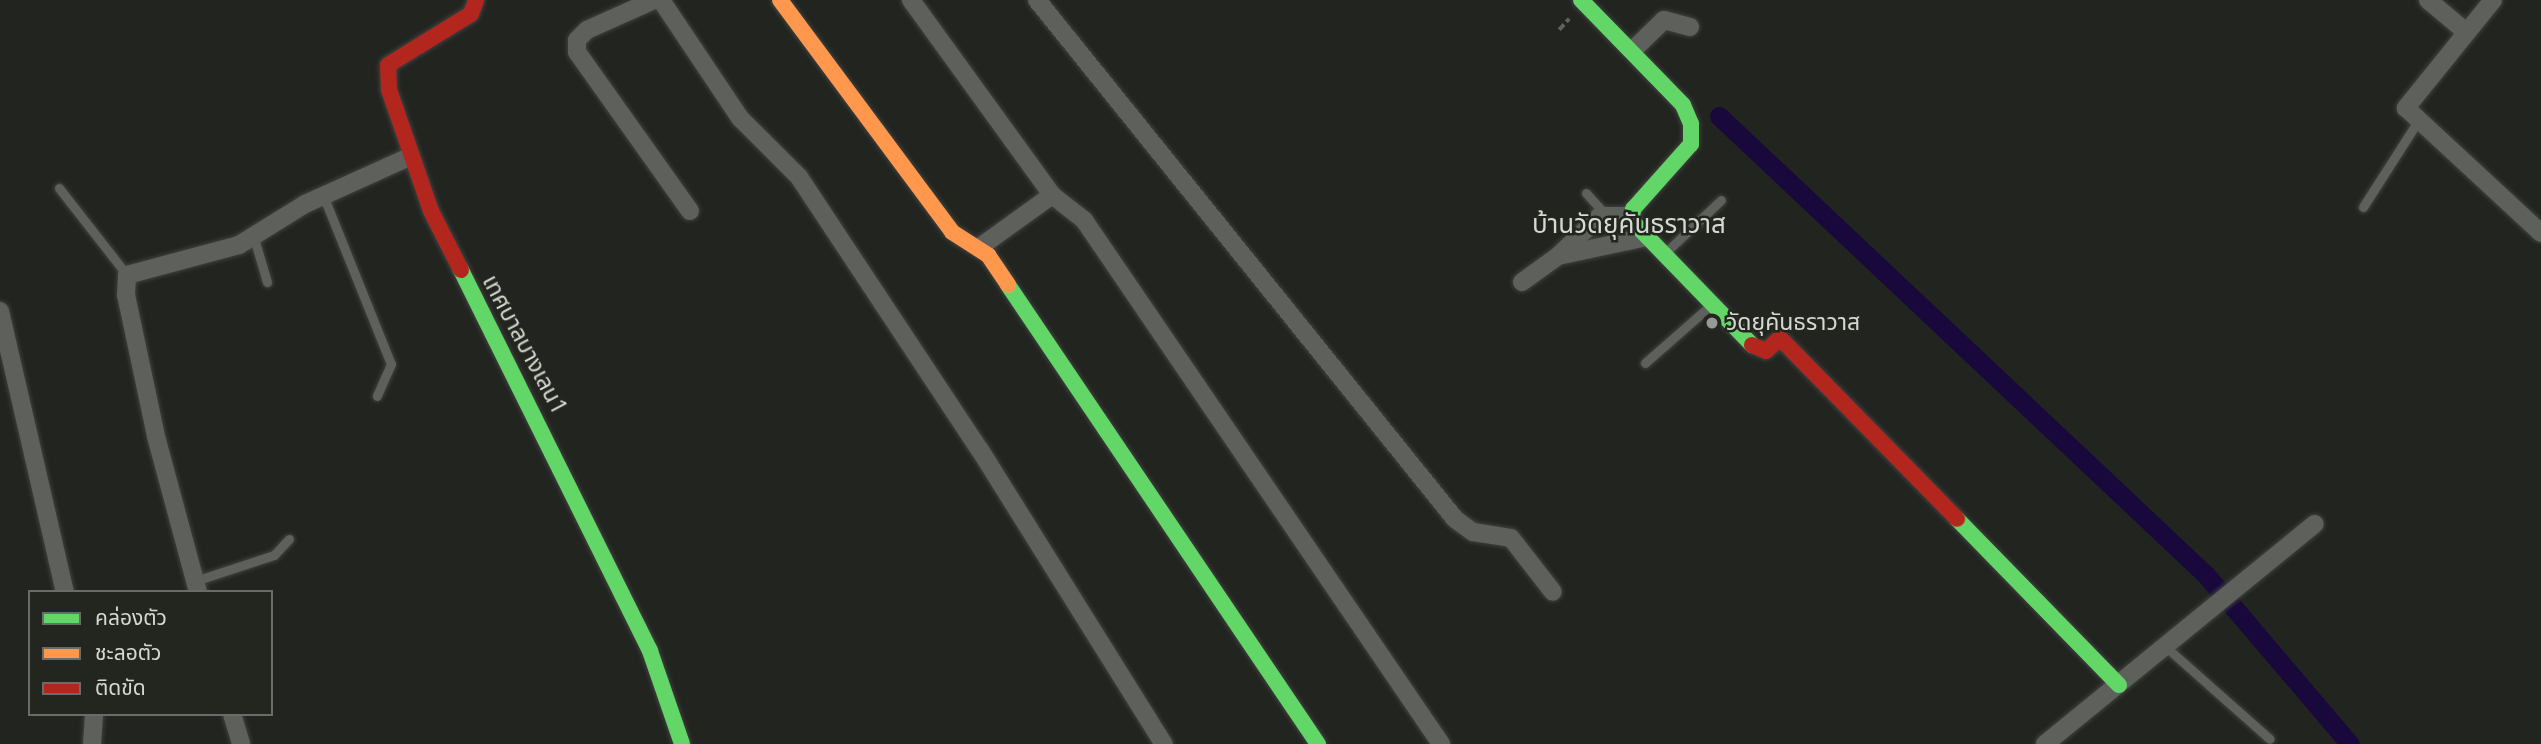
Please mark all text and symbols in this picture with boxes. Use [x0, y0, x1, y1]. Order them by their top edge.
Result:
district label: บ้านวัดยุคันธราวาส [1532, 210, 1726, 242]
street label: เทศบาลบางเลน1 [476, 270, 572, 420]
place label: วัดยุคันธราวาส [1726, 309, 1860, 337]
marker: วัดยุคันธราวาส [1704, 315, 1720, 331]
legend [28, 590, 273, 716]
text: คล่องตัว [95, 603, 167, 634]
text: ชะลอตัว [95, 638, 161, 669]
text: ติดขัด [95, 673, 146, 704]

